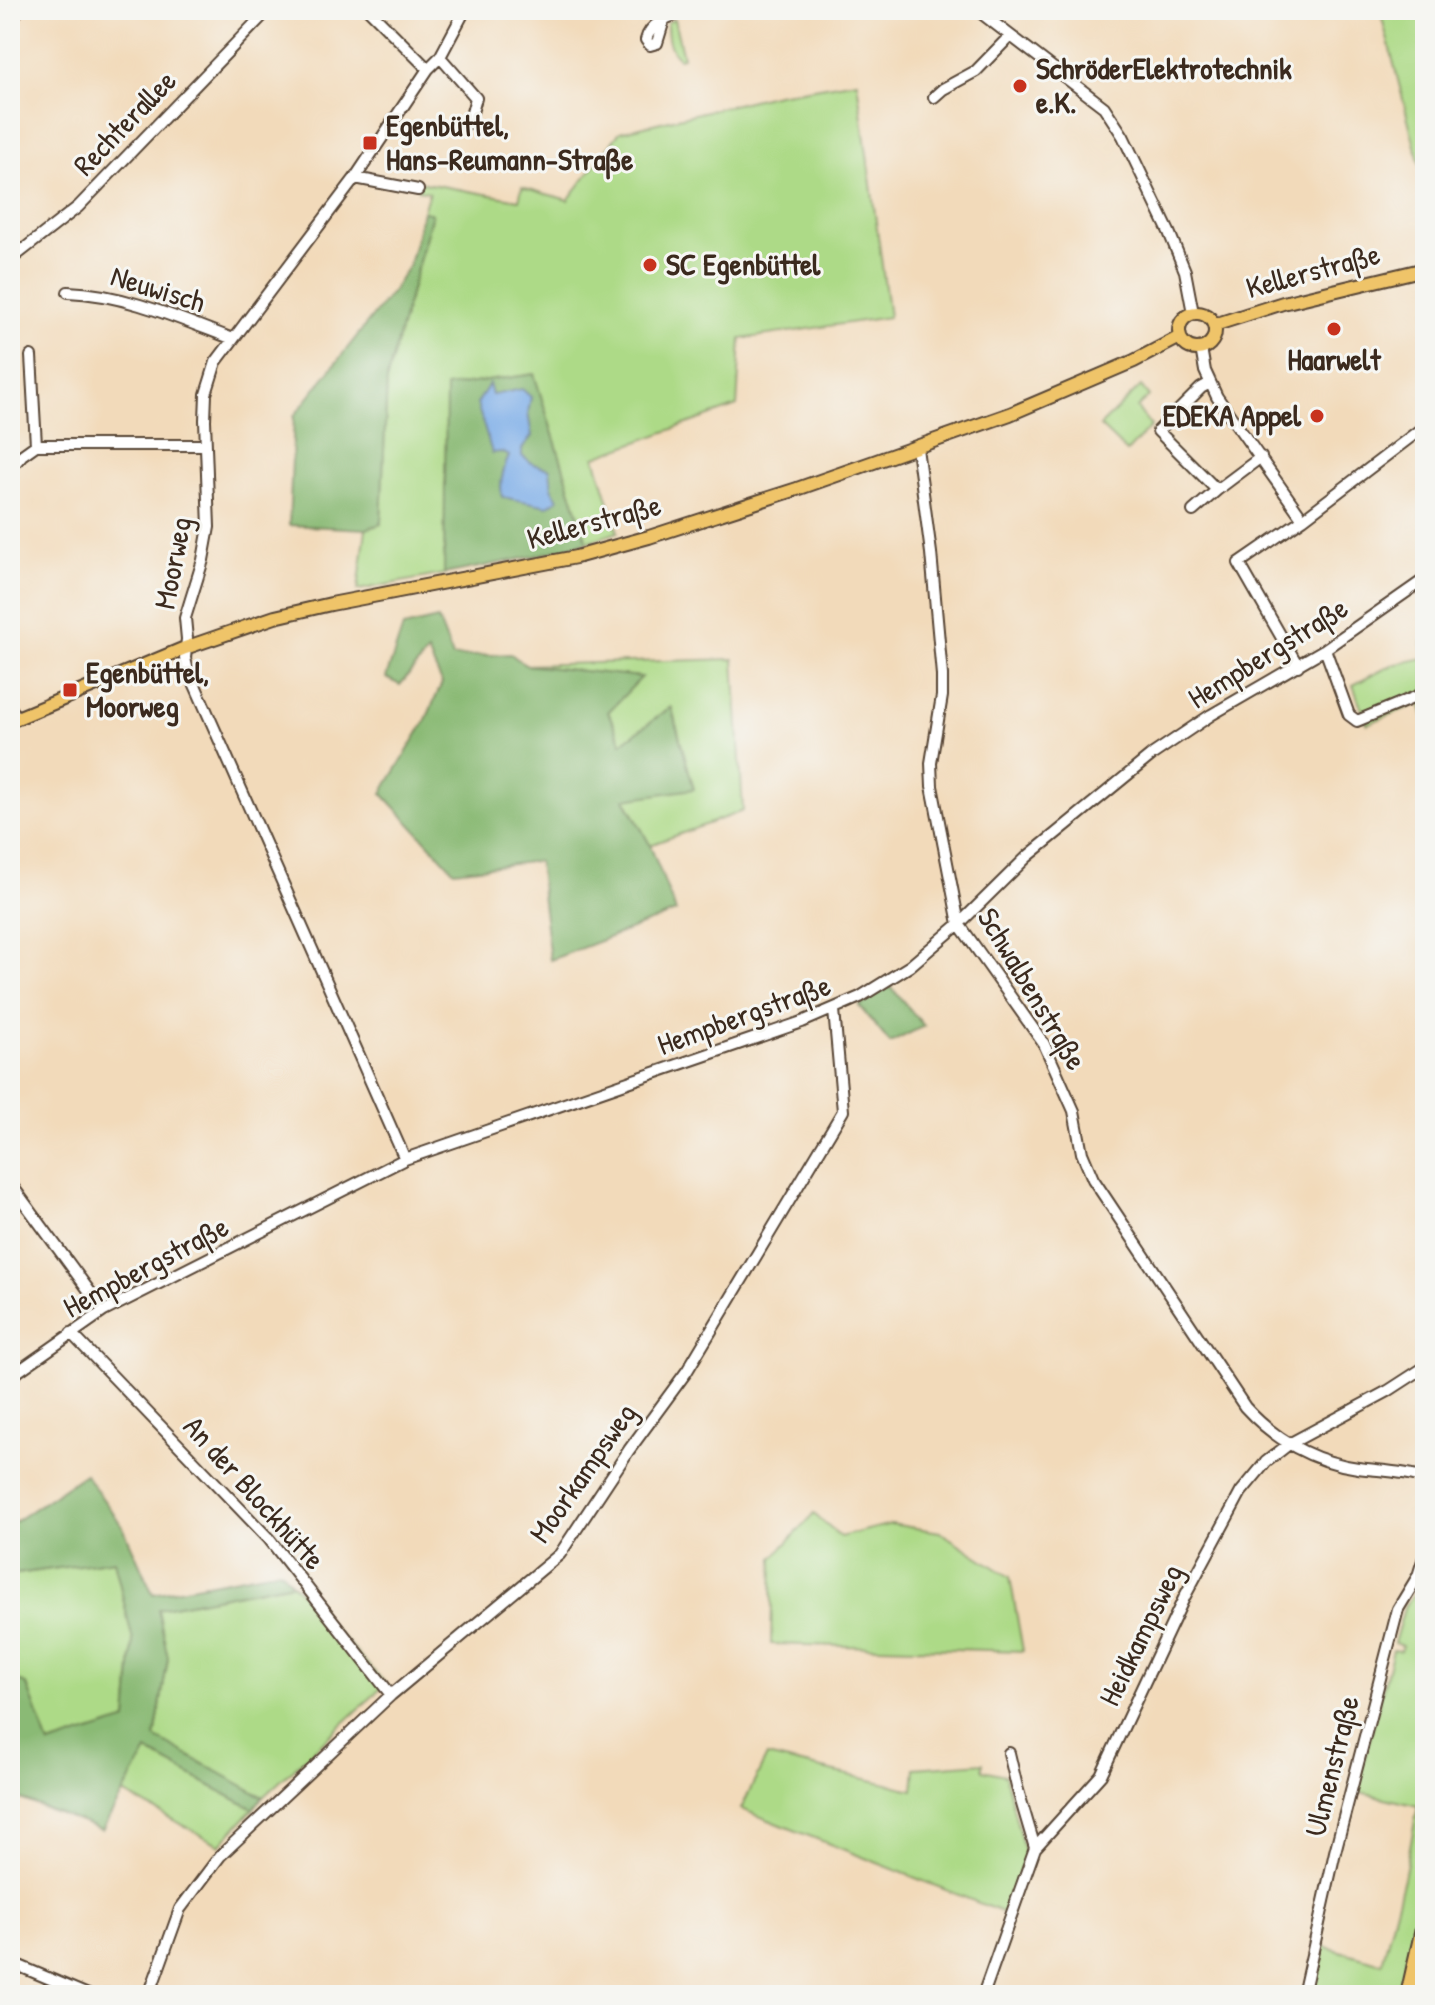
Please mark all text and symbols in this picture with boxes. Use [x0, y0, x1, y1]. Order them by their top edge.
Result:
place label: SchröderElektrotechnik e.K. [1036, 48, 1292, 122]
street label: Rechterallee [64, 61, 185, 184]
marker: SchröderElektrotechnik e.K. [1011, 77, 1029, 95]
place label: Egenbüttel, Hans-Reumann-Straße [386, 105, 633, 180]
marker: Egenbüttel, Hans-Reumann-Straße [361, 134, 379, 152]
street label: Kellerstraße [1241, 233, 1384, 307]
place label: SC Egenbüttel [666, 244, 821, 285]
street label: Neuwisch [106, 255, 210, 321]
marker: SC Egenbüttel [641, 256, 659, 274]
marker: Haarwelt [1325, 320, 1343, 338]
place label: Haarwelt [1287, 339, 1382, 379]
place label: EDEKA Appel [1163, 395, 1302, 436]
marker: EDEKA Appel [1308, 407, 1326, 425]
street label: Kellerstraße [522, 484, 665, 558]
street label: Moorweg [144, 513, 201, 612]
street label: Hempbergstraße [1180, 587, 1355, 717]
place label: Egenbüttel, Moorweg [86, 652, 209, 727]
marker: Egenbüttel, Moorweg [61, 681, 79, 699]
street label: Schwalbenstraße [969, 900, 1097, 1077]
street label: Hempbergstraße [652, 964, 836, 1064]
street label: Hempbergstraße [56, 1206, 235, 1326]
street label: Moorkampsweg [519, 1395, 645, 1550]
street label: An der Blockhütte [175, 1407, 334, 1578]
street label: Heidkampsweg [1089, 1557, 1192, 1712]
street label: Ulmenstraße [1294, 1691, 1368, 1840]

